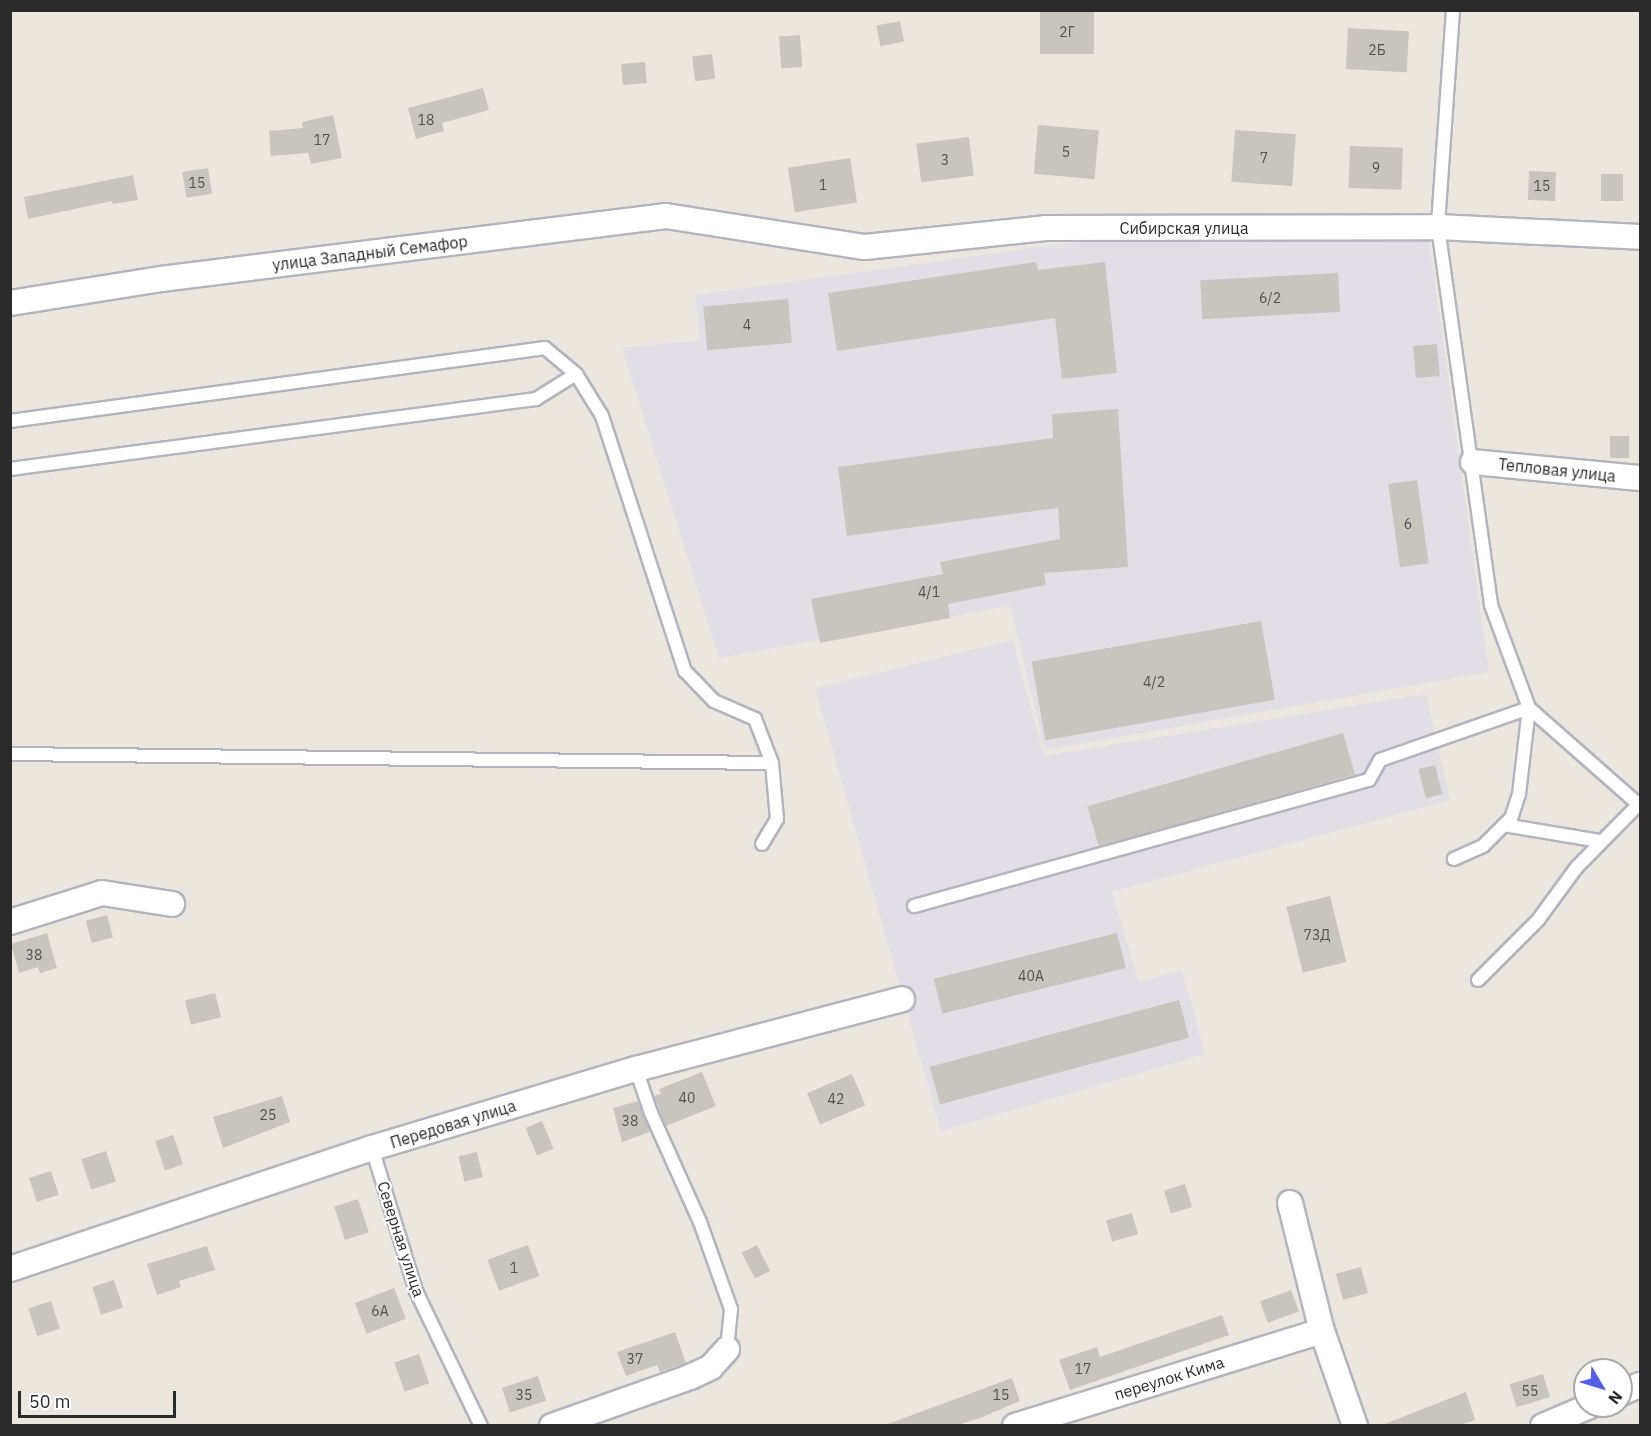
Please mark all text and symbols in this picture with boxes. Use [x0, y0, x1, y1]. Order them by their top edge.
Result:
house number: 2Г [1059, 24, 1075, 40]
house number: 2Б [1368, 42, 1386, 58]
house number: 18 [418, 112, 434, 128]
house number: 17 [314, 132, 330, 148]
house number: 5 [1062, 144, 1070, 160]
house number: 7 [1260, 150, 1268, 166]
house number: 3 [941, 152, 949, 168]
house number: 9 [1372, 160, 1380, 176]
house number: 15 [189, 175, 205, 191]
house number: 1 [819, 177, 827, 193]
house number: 15 [1534, 178, 1550, 194]
street label: Сибирская улица [1120, 218, 1248, 238]
street label: улица Западный Семафор [271, 231, 469, 275]
house number: 6/2 [1259, 290, 1281, 306]
house number: 4 [743, 317, 751, 333]
street label: Тепловая улица [1497, 454, 1617, 486]
house number: 6 [1404, 516, 1412, 532]
house number: 4/1 [918, 584, 940, 600]
house number: 4/2 [1143, 674, 1165, 690]
house number: 73Д [1304, 927, 1330, 943]
house number: 38 [26, 947, 42, 963]
house number: 40А [1018, 968, 1044, 984]
house number: 40 [679, 1090, 695, 1106]
house number: 42 [828, 1091, 844, 1107]
street label: Передовая улица [388, 1096, 518, 1152]
house number: 25 [260, 1107, 276, 1123]
house number: 38 [622, 1113, 638, 1129]
street label: Северная улица [373, 1179, 429, 1299]
house number: 1 [510, 1260, 518, 1276]
house number: 6А [371, 1303, 389, 1319]
house number: 37 [627, 1351, 643, 1367]
street label: переулок Кима [1112, 1352, 1226, 1404]
north arrow [1573, 1358, 1633, 1418]
house number: 17 [1075, 1361, 1091, 1377]
scale bar [21, 1379, 178, 1417]
house number: 55 [1522, 1383, 1538, 1399]
house number: 35 [516, 1387, 532, 1403]
house number: 15 [993, 1387, 1009, 1403]
text: N [1604, 1387, 1627, 1409]
text: 50 m [29, 1390, 71, 1413]

